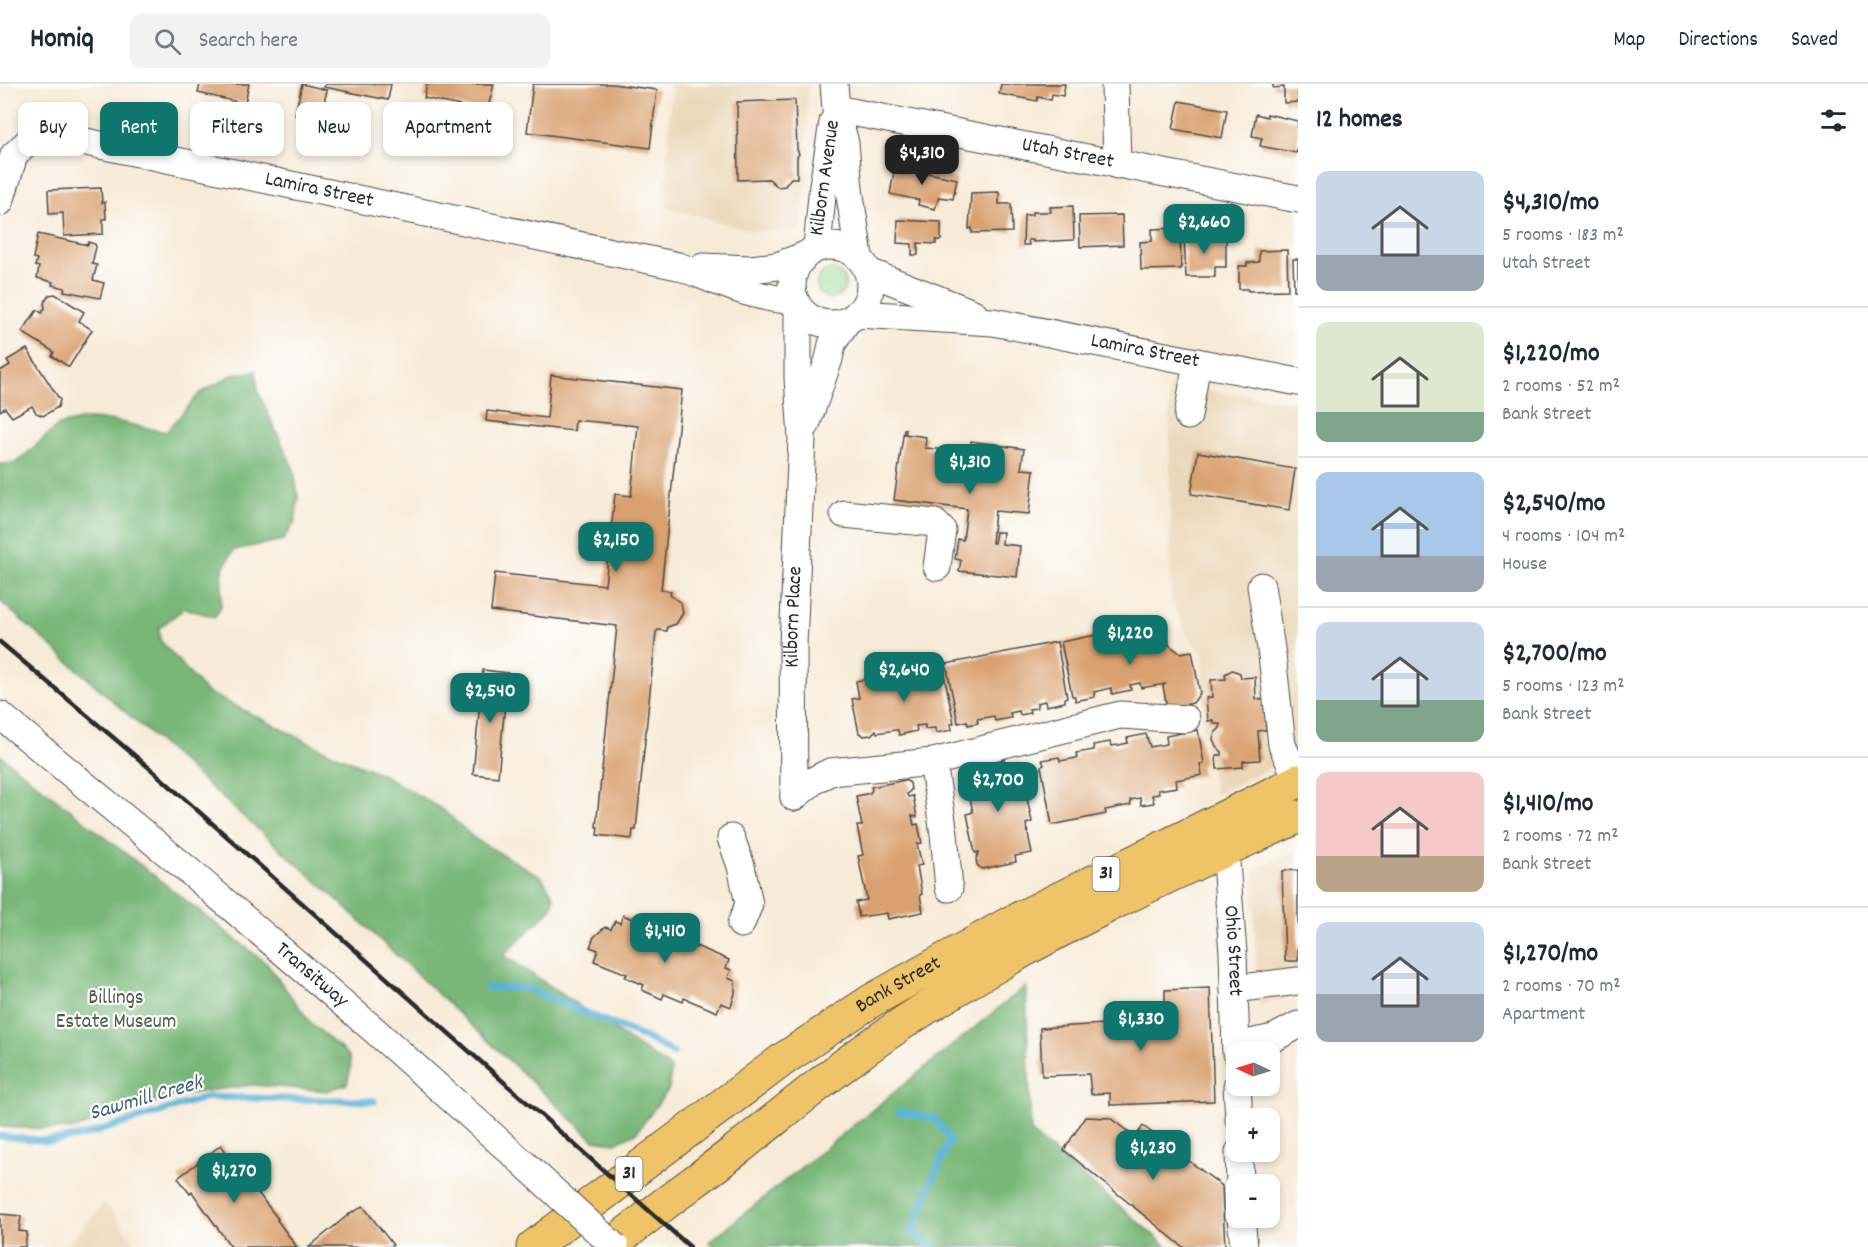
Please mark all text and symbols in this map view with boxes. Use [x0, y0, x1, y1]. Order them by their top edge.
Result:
search box [130, 14, 550, 68]
text: Homiq [30, 21, 94, 61]
icon: search [151, 25, 184, 58]
text: Search here [199, 26, 298, 57]
text: Map [1614, 26, 1645, 56]
text: Directions [1678, 26, 1758, 56]
text: Saved [1791, 26, 1838, 56]
chip: Buy [18, 102, 88, 156]
chip: Rent [100, 102, 178, 156]
chip: Filters [190, 102, 284, 156]
chip: New [296, 102, 371, 156]
chip: Apartment [383, 102, 513, 156]
text: 12 homes [1316, 102, 1403, 139]
icon: filters [1817, 104, 1850, 137]
street label: Kilborn Avenue [803, 118, 849, 238]
street label: Utah Street [1019, 130, 1117, 178]
pin: $4,310 [873, 135, 971, 186]
text: $4,310 [899, 140, 945, 168]
street label: Lamira Street [262, 165, 376, 217]
text: $4,310/mo [1502, 185, 1599, 222]
icon: home [1364, 195, 1436, 267]
pin: $2,660 [1155, 204, 1253, 255]
text: $2,660 [1177, 209, 1231, 237]
text: 5 rooms · 183 m² [1502, 222, 1624, 250]
text: Utah Street [1502, 250, 1591, 278]
street label: Lamira Street [1088, 327, 1202, 377]
text: $1,220/mo [1502, 336, 1600, 373]
icon: home [1364, 346, 1436, 418]
text: 2 rooms · 52 m² [1502, 373, 1620, 401]
text: Bank Street [1502, 401, 1591, 429]
pin: $1,310 [921, 444, 1019, 495]
text: $1,310 [949, 449, 991, 477]
text: $2,540/mo [1502, 486, 1605, 523]
icon: home [1364, 496, 1436, 568]
pin: $2,150 [567, 522, 665, 573]
text: 4 rooms · 104 m² [1502, 523, 1625, 551]
text: $2,150 [592, 527, 640, 555]
text: House [1502, 551, 1547, 579]
street label: Kilborn Place [778, 566, 811, 668]
pin: $1,220 [1081, 615, 1179, 666]
text: $1,220 [1107, 620, 1153, 648]
text: $2,700/mo [1502, 636, 1607, 673]
icon: home [1364, 646, 1436, 718]
pin: $2,640 [855, 652, 953, 703]
text: $2,640 [878, 657, 930, 685]
pin: $2,540 [441, 673, 539, 724]
text: 5 rooms · 123 m² [1502, 673, 1625, 701]
text: $2,540 [464, 678, 516, 706]
text: Bank Street [1502, 701, 1591, 729]
pin: $2,700 [949, 762, 1047, 813]
text: $2,700 [972, 767, 1024, 795]
text: $1,410/mo [1502, 786, 1593, 823]
icon: home [1364, 796, 1436, 868]
text: 2 rooms · 72 m² [1502, 823, 1618, 851]
text: Bank Street [1502, 851, 1591, 879]
road number: 31 [1092, 857, 1120, 891]
street label: Ohio Street [1214, 904, 1249, 997]
pin: $1,410 [616, 913, 714, 964]
text: $1,410 [644, 918, 686, 946]
street label: Transitway [268, 936, 355, 1016]
text: $1,270/mo [1502, 936, 1598, 973]
icon: home [1364, 946, 1436, 1018]
street label: Bank Street [850, 949, 947, 1022]
text: 2 rooms · 70 m² [1502, 973, 1621, 1001]
park label: Billings Estate Museum [56, 984, 176, 1038]
pin: $1,330 [1092, 1001, 1190, 1052]
text: Apartment [1502, 1001, 1585, 1029]
text: $1,330 [1118, 1006, 1164, 1034]
north arrow [1226, 1042, 1280, 1096]
map controls [1226, 1042, 1280, 1228]
water label: Sawmill Creek [86, 1068, 208, 1130]
button: + [1226, 1108, 1280, 1162]
pin: $1,230 [1104, 1130, 1202, 1181]
text: $1,230 [1130, 1135, 1176, 1163]
pin: $1,270 [185, 1153, 283, 1204]
road number: 31 [616, 1157, 642, 1191]
text: $1,270 [211, 1158, 257, 1186]
button: − [1226, 1174, 1280, 1228]

